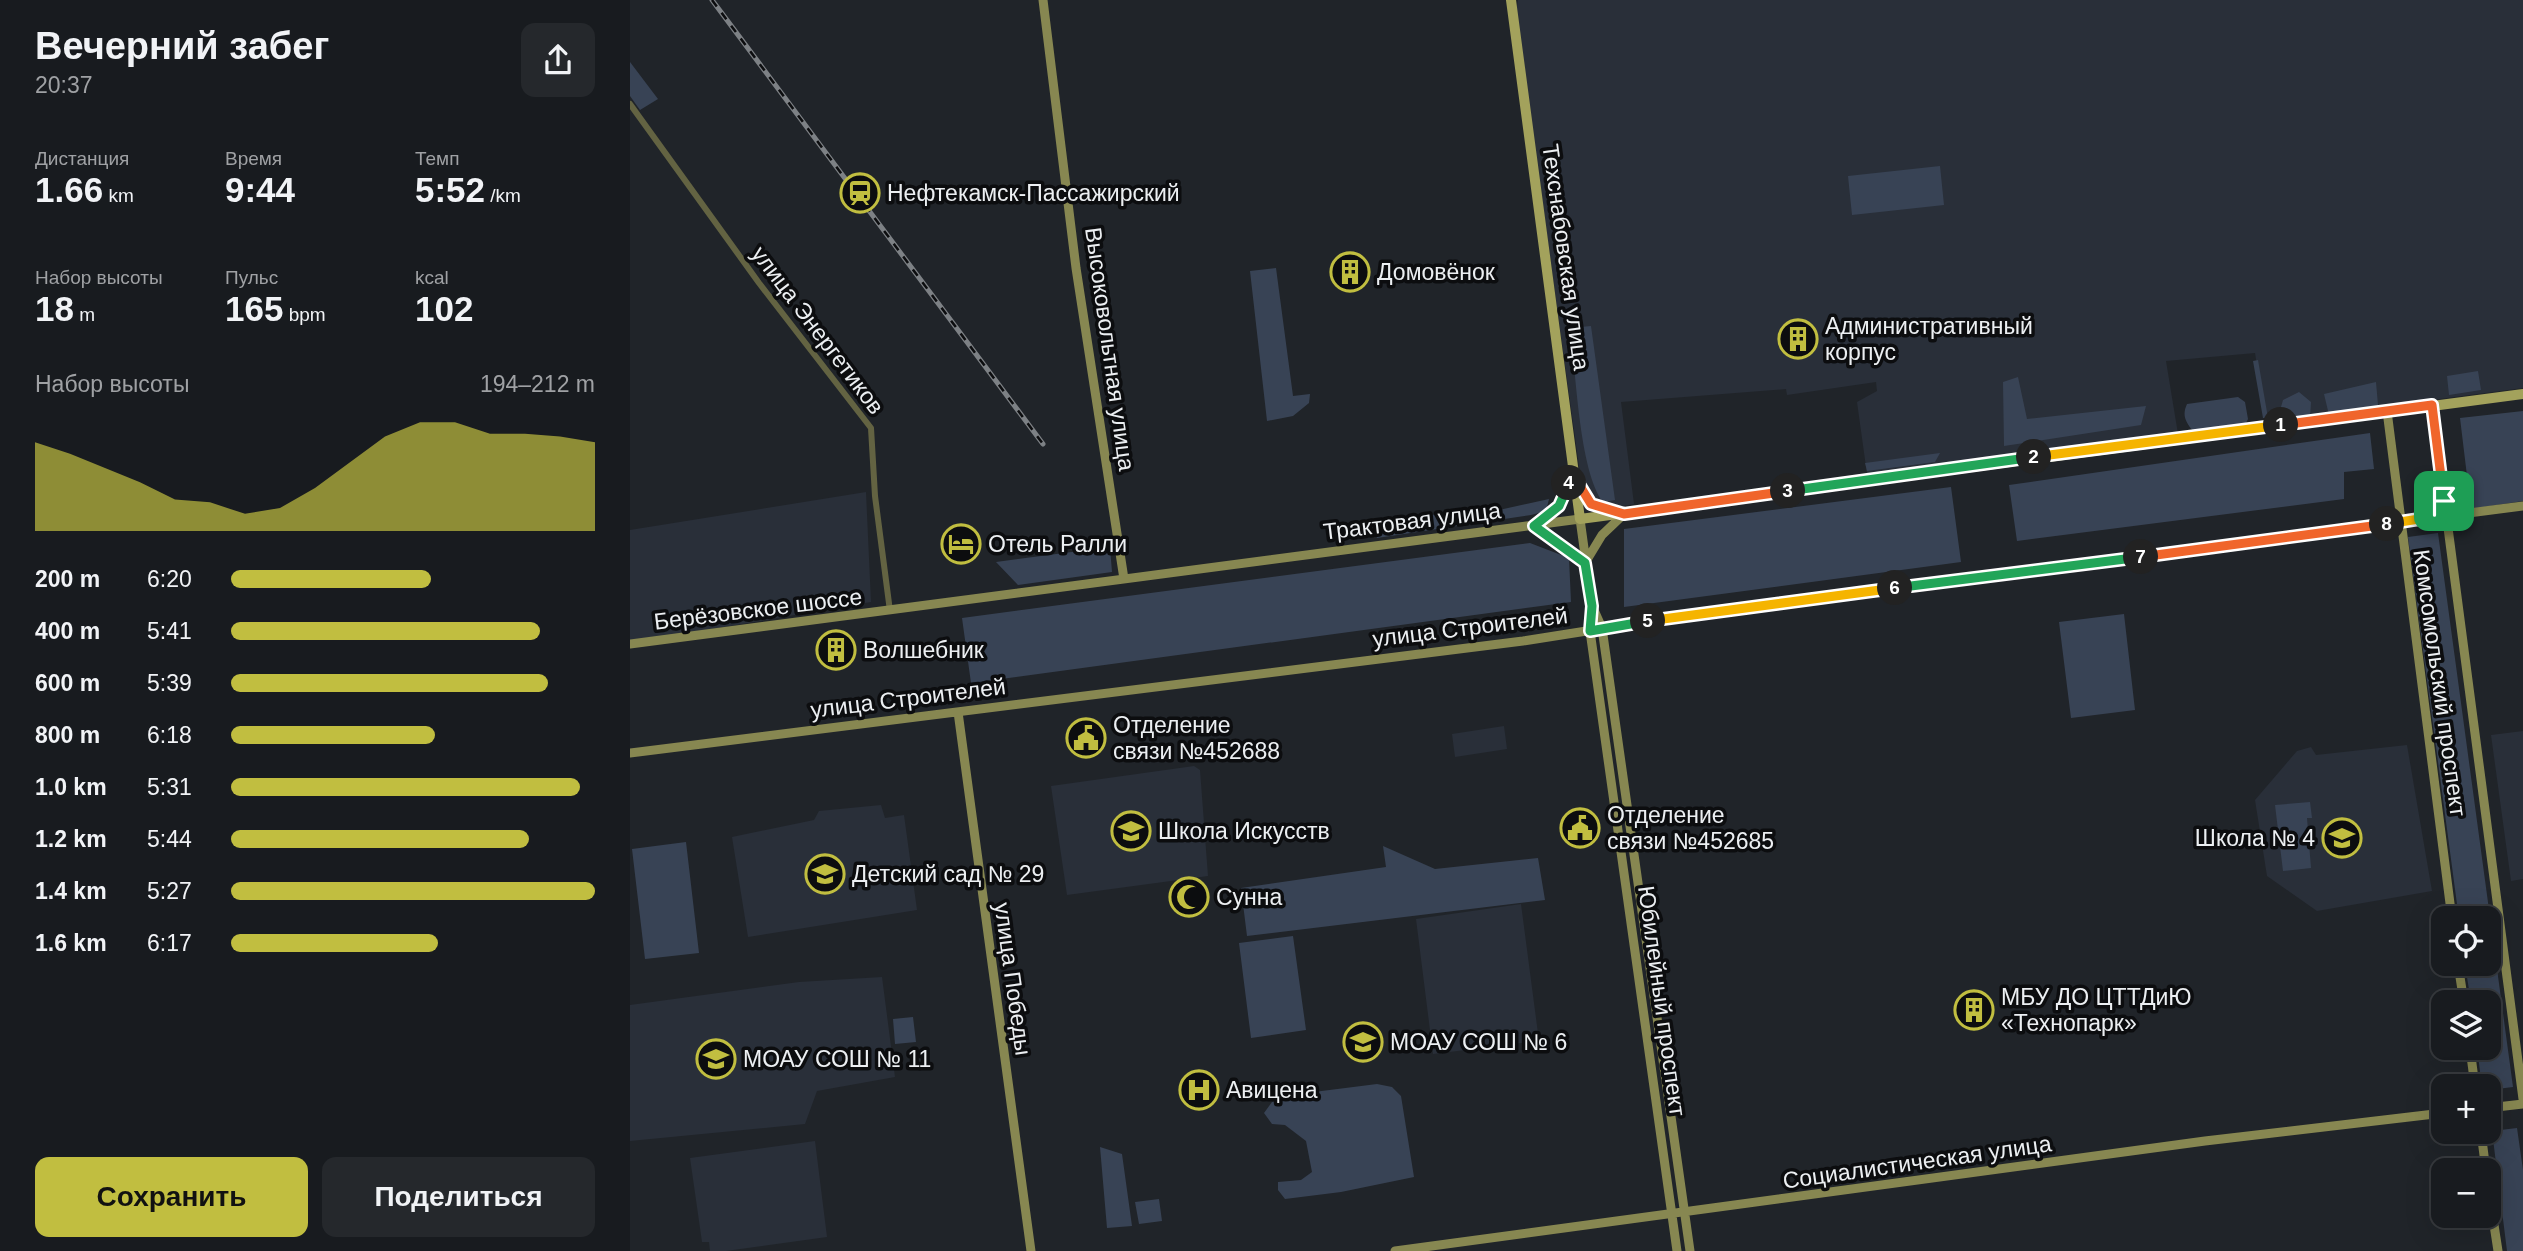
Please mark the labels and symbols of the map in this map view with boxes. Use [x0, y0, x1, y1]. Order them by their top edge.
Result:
street label: Техснабовская улица [1537, 142, 1595, 372]
station icon: Нефтекамск-Пассажирский [839, 172, 881, 214]
place label: Нефтекамск-Пассажирский [887, 180, 1180, 206]
street label: Высоковольтная улица [1080, 226, 1140, 473]
street label: улица Энергетиков [747, 241, 889, 419]
building icon: Домовёнок [1329, 251, 1371, 293]
place label: Домовёнок [1377, 259, 1496, 285]
place label: Административный корпус [1825, 313, 2033, 365]
building icon: Административный корпус [1777, 318, 1819, 360]
pin: 1 [2264, 408, 2298, 442]
pin: 2 [2016, 440, 2052, 475]
pin: 4 [1552, 466, 1586, 500]
pin [2414, 471, 2474, 531]
pin: 3 [1770, 474, 1806, 508]
street label: Трактовая улица [1322, 497, 1502, 545]
pin: 8 [2370, 506, 2404, 542]
hotel icon: Отель Ралли [940, 523, 982, 565]
place label: Отель Ралли [988, 531, 1127, 557]
pin: 7 [2124, 540, 2158, 574]
street label: Комсомольский проспект [2408, 548, 2472, 819]
pin: 6 [1878, 570, 1912, 606]
street label: Берёзовское шоссе [653, 583, 863, 635]
street label: улица Строителей [1371, 602, 1569, 652]
pin: 5 [1630, 604, 1666, 638]
building icon: Волшебник [815, 629, 857, 671]
place label: Волшебник [863, 637, 985, 663]
street label: улица Строителей [809, 673, 1007, 723]
place label: Отделение связи №452688 [1113, 712, 1280, 764]
public building icon: Отделение связи №452688 [1065, 717, 1107, 759]
place label: Отделение связи №452685 [1607, 802, 1774, 854]
public building icon: Отделение связи №452685 [1559, 807, 1601, 849]
school or university icon: Школа Искусств [1110, 810, 1152, 852]
school or university icon: Школа № 4 [2321, 817, 2363, 859]
place label: Школа Искусств [1158, 818, 1330, 844]
place label: Школа № 4 [2195, 825, 2315, 851]
school or university icon: Детский сад № 29 [804, 853, 846, 895]
place label: Детский сад № 29 [852, 861, 1044, 887]
mosque icon: Сунна [1168, 876, 1210, 918]
place label: Сунна [1216, 884, 1283, 910]
street label: Юбилейный проспект [1633, 884, 1691, 1118]
street label: улица Победы [989, 901, 1037, 1057]
place label: МБУ ДО ЦТТДиЮ «Технопарк» [2001, 984, 2192, 1036]
building icon: МБУ ДО ЦТТДиЮ «Технопарк» [1953, 989, 1995, 1031]
school or university icon: МОАУ СОШ № 6 [1342, 1021, 1384, 1063]
place label: МОАУ СОШ № 6 [1390, 1029, 1567, 1055]
school or university icon: МОАУ СОШ № 11 [695, 1038, 737, 1080]
place label: МОАУ СОШ № 11 [743, 1046, 931, 1072]
hospital icon: Авицена [1178, 1069, 1220, 1111]
place label: Авицена [1226, 1077, 1318, 1103]
street label: Социалистическая улица [1781, 1130, 2053, 1194]

